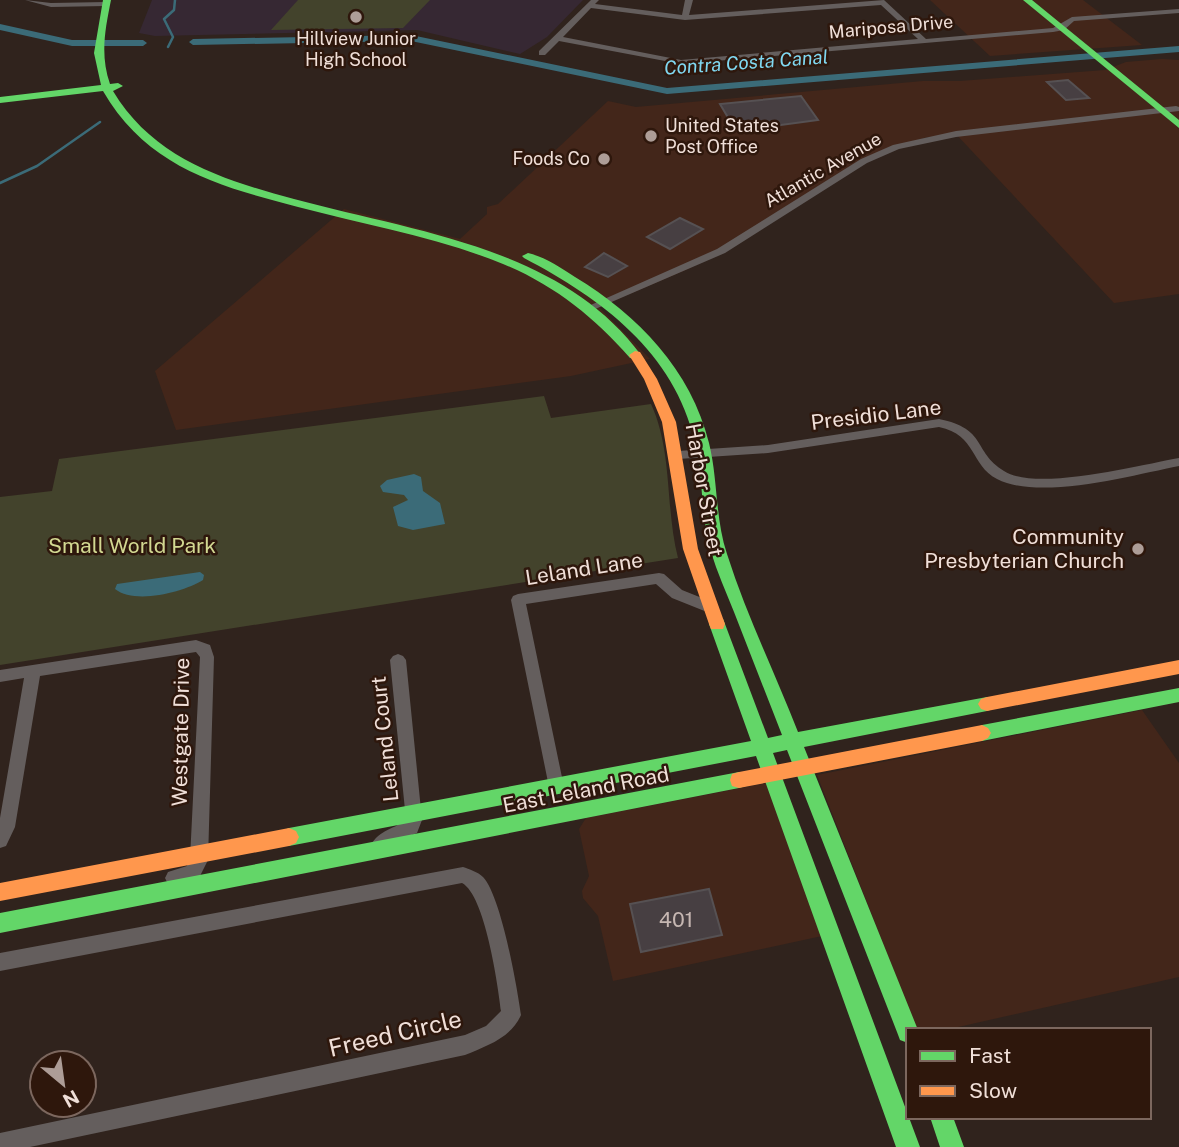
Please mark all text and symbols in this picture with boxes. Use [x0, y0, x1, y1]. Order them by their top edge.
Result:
marker: Hillview Junior High School [348, 9, 364, 25]
street label: Mariposa Drive [828, 11, 954, 42]
place label: Hillview Junior High School [296, 28, 416, 70]
water label: Contra Costa Canal [663, 45, 829, 79]
place label: United States Post Office [665, 115, 779, 157]
marker: United States Post Office [643, 128, 659, 144]
street label: Atlantic Avenue [761, 128, 885, 212]
place label: Foods Co [513, 148, 590, 169]
marker: Foods Co [596, 151, 612, 167]
street label: Presidio Lane [809, 394, 943, 435]
street label: Harbor Street [680, 421, 729, 559]
place label: Community Presbyterian Church [924, 524, 1124, 573]
park label: Small World Park [48, 533, 216, 558]
marker: Community Presbyterian Church [1130, 541, 1146, 557]
street label: Leland Lane [523, 547, 644, 590]
street label: Westgate Drive [167, 657, 194, 807]
street label: Leland Court [365, 675, 404, 803]
street label: East Leland Road [501, 761, 671, 818]
house number: 401 [659, 907, 693, 932]
street label: Freed Circle [325, 1004, 464, 1062]
legend [906, 1028, 1151, 1119]
text: Fast [969, 1043, 1011, 1068]
north arrow [28, 1049, 98, 1119]
text: Slow [969, 1078, 1017, 1103]
text: N [59, 1086, 83, 1112]

